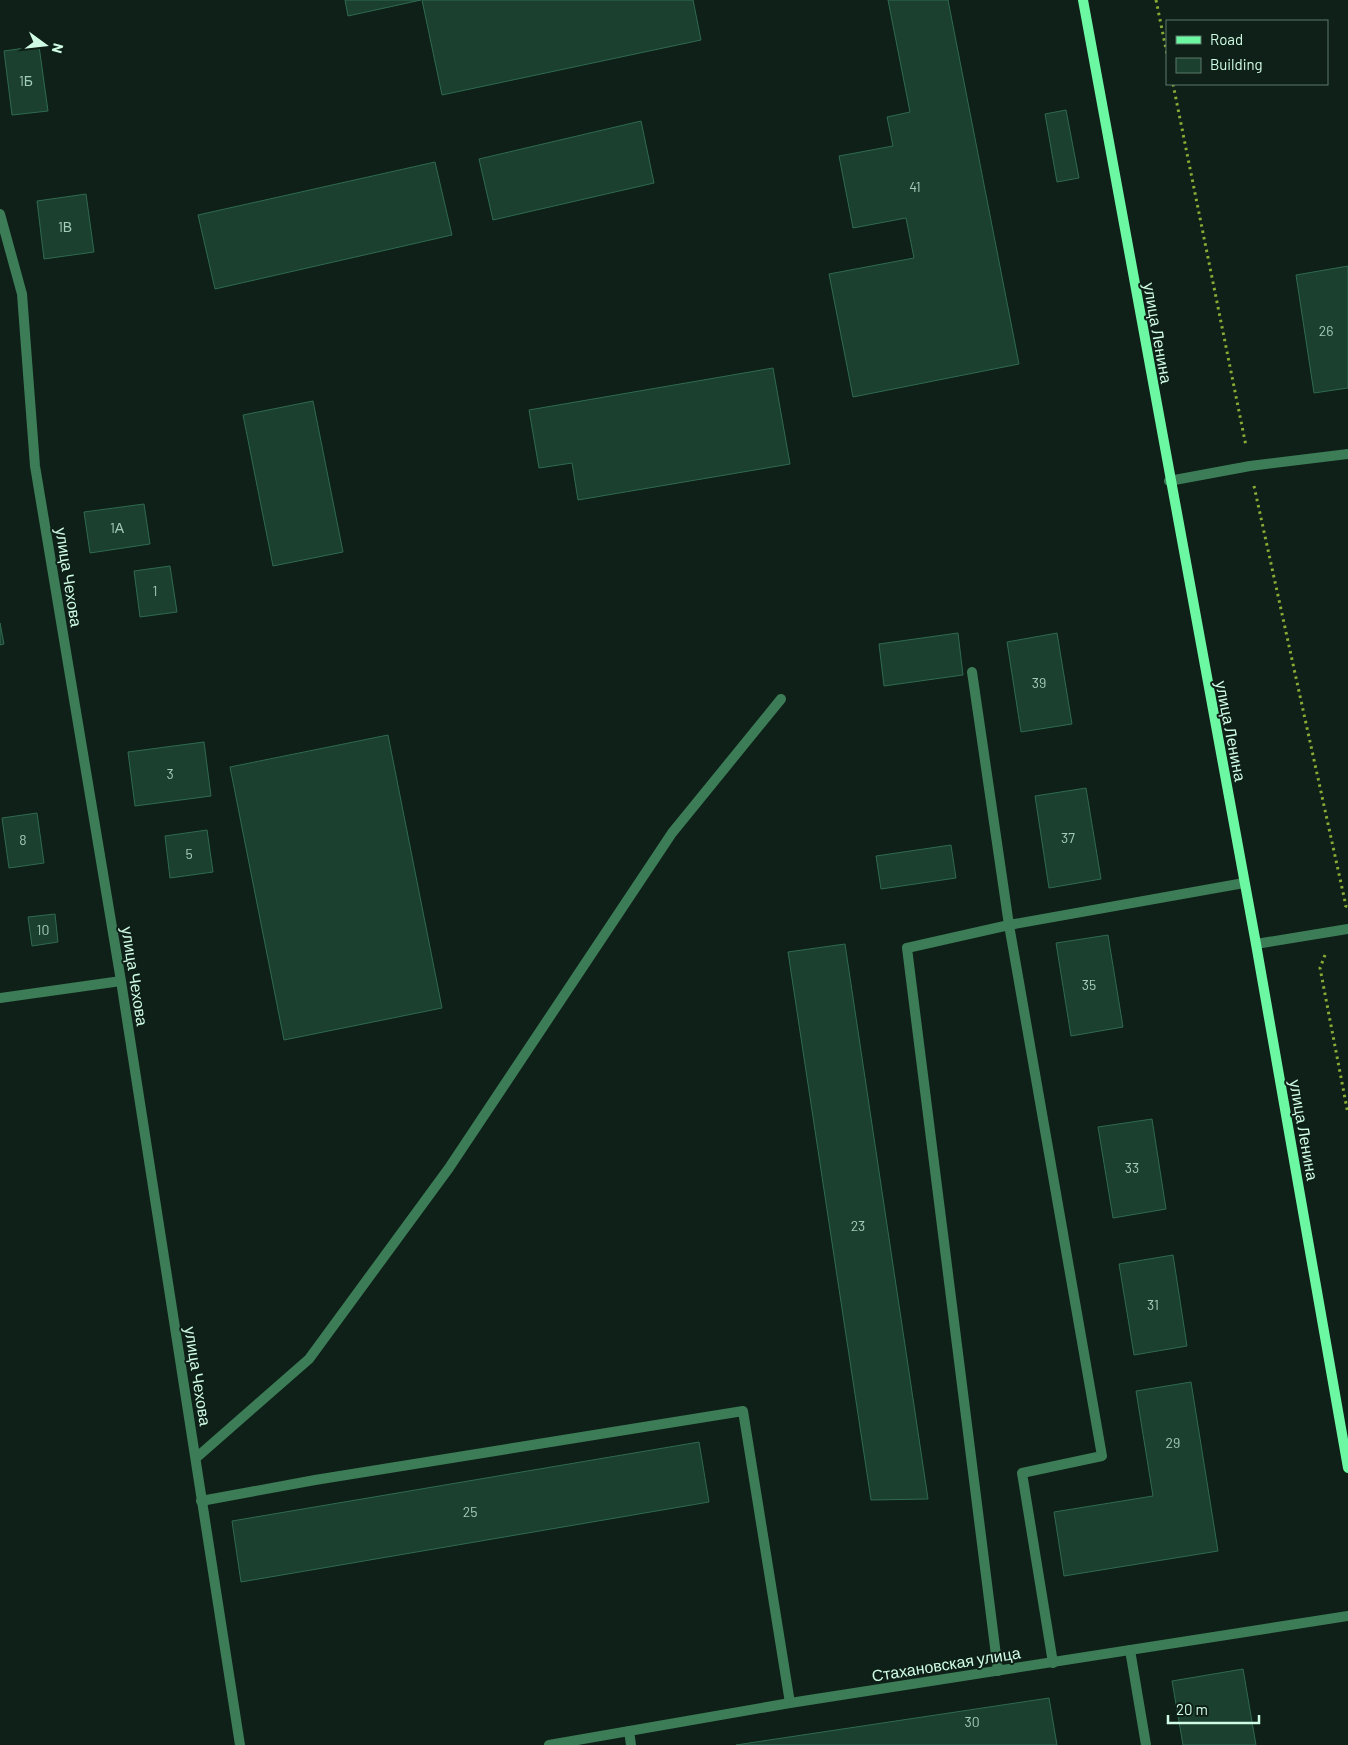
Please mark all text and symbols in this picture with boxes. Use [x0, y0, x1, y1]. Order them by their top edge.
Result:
north arrow [20, 20, 70, 70]
legend [1166, 20, 1328, 85]
text: Road [1210, 30, 1243, 48]
text: N [49, 42, 67, 55]
text: Building [1210, 55, 1263, 73]
house number: 1Б [19, 72, 33, 89]
house number: 41 [909, 178, 921, 195]
house number: 1В [58, 218, 72, 235]
street label: улица Ленина [1140, 281, 1177, 385]
house number: 26 [1319, 322, 1333, 339]
house number: 1А [110, 519, 125, 536]
street label: улица Чехова [52, 526, 87, 628]
house number: 1 [153, 582, 157, 599]
house number: 39 [1032, 674, 1046, 691]
street label: улица Ленина [1212, 679, 1251, 783]
house number: 3 [166, 765, 174, 782]
house number: 37 [1061, 829, 1075, 846]
house number: 8 [19, 831, 27, 848]
house number: 5 [185, 845, 193, 862]
house number: 10 [37, 921, 49, 938]
street label: улица Чехова [118, 925, 153, 1027]
house number: 35 [1082, 976, 1096, 993]
street label: улица Ленина [1286, 1078, 1323, 1182]
house number: 33 [1125, 1159, 1139, 1176]
house number: 23 [851, 1217, 865, 1234]
house number: 31 [1147, 1296, 1159, 1313]
street label: улица Чехова [181, 1325, 216, 1427]
house number: 29 [1166, 1434, 1180, 1451]
house number: 25 [463, 1503, 477, 1520]
street label: Стахановская улица [870, 1642, 1022, 1685]
scale bar [1168, 1692, 1259, 1724]
text: 20 m [1176, 1700, 1208, 1718]
house number: 30 [964, 1713, 980, 1730]

